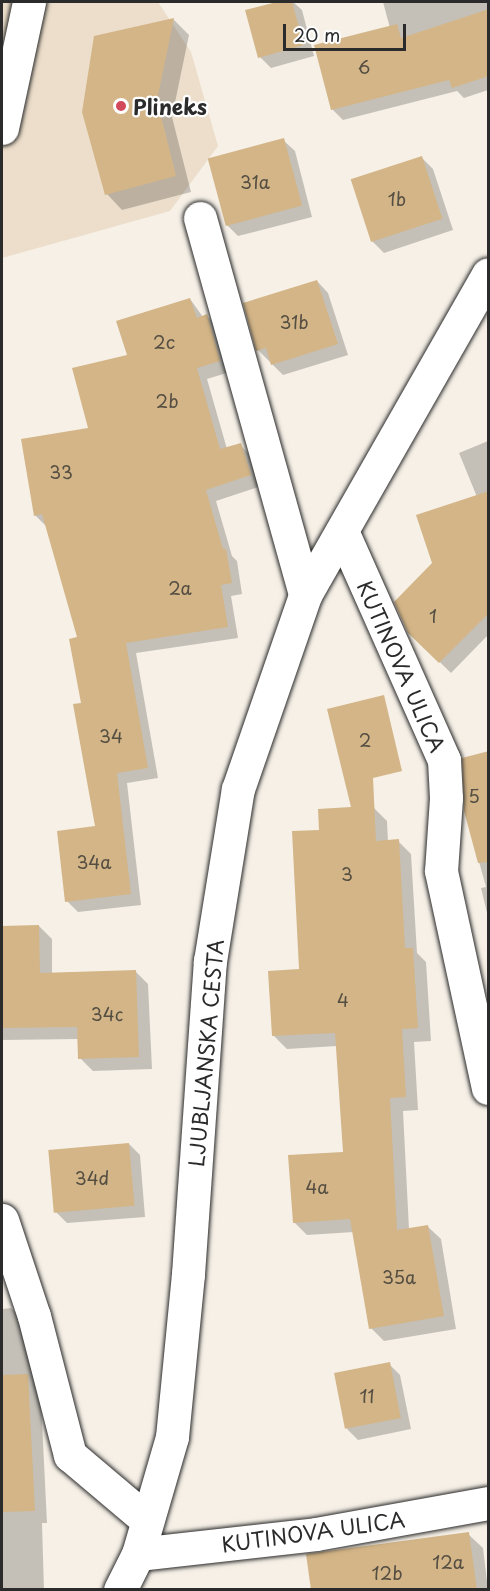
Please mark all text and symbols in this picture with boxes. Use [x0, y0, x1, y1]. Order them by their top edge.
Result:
scale bar [286, 12, 409, 50]
text: 20 m [294, 21, 340, 48]
house number: 6 [358, 56, 370, 78]
place label: Plineks [133, 93, 207, 119]
marker: Plineks [114, 99, 128, 113]
house number: 31a [240, 171, 270, 193]
house number: 1b [388, 188, 406, 210]
house number: 31b [279, 311, 309, 333]
house number: 2c [153, 331, 175, 353]
house number: 2b [155, 390, 179, 412]
house number: 33 [49, 461, 73, 483]
street label: KUTINOVA ULICA [353, 576, 451, 756]
house number: 2a [168, 577, 192, 599]
house number: 1 [429, 605, 437, 627]
house number: 34 [99, 725, 123, 747]
house number: 2 [359, 729, 371, 751]
house number: 5 [468, 785, 480, 807]
house number: 34a [76, 851, 112, 873]
house number: 3 [341, 863, 353, 885]
street label: LJUBLJANSKA CESTA [182, 937, 228, 1169]
house number: 4 [337, 989, 349, 1011]
house number: 34c [91, 1003, 123, 1025]
house number: 34d [75, 1167, 109, 1189]
house number: 4a [305, 1176, 329, 1198]
house number: 35a [382, 1266, 416, 1288]
house number: 11 [359, 1385, 375, 1407]
street label: KUTINOVA ULICA [220, 1506, 406, 1556]
house number: 12a [432, 1551, 464, 1573]
house number: 12b [371, 1562, 403, 1584]

